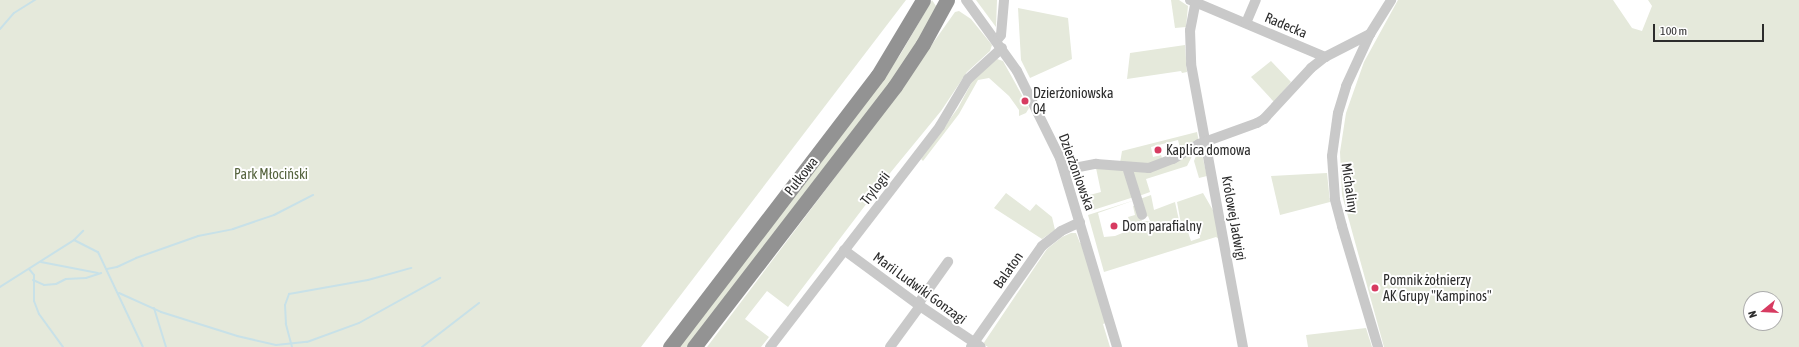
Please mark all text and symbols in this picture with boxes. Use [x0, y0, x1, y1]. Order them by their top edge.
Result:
street label: Radecka [1262, 9, 1310, 41]
scale bar [1655, 16, 1766, 42]
text: 100 m [1660, 24, 1687, 38]
place label: Dzierżoniowska 04 [1033, 85, 1113, 118]
marker: Dzierżoniowska 04 [1020, 96, 1030, 106]
street label: Dzierżoniowska [1055, 131, 1099, 213]
place label: Kaplica domowa [1166, 142, 1251, 158]
marker: Kaplica domowa [1153, 145, 1163, 155]
street label: Pułkowa [781, 153, 821, 199]
street label: Michaliny [1338, 162, 1362, 214]
park label: Park Młociński [234, 166, 308, 182]
street label: Trylogii [857, 168, 893, 208]
street label: Królowej Jadwigi [1218, 174, 1250, 262]
place label: Dom parafialny [1122, 218, 1202, 234]
marker: Dom parafialny [1109, 221, 1119, 231]
street label: Marii Ludwiki Gonzagi [870, 249, 970, 327]
street label: Balaton [989, 249, 1027, 291]
place label: Pomnik żołnierzy AK Grupy "Kampinos" [1383, 272, 1492, 304]
marker: Pomnik żołnierzy AK Grupy "Kampinos" [1370, 283, 1380, 293]
north arrow [1743, 291, 1783, 331]
text: N [1746, 309, 1759, 319]

